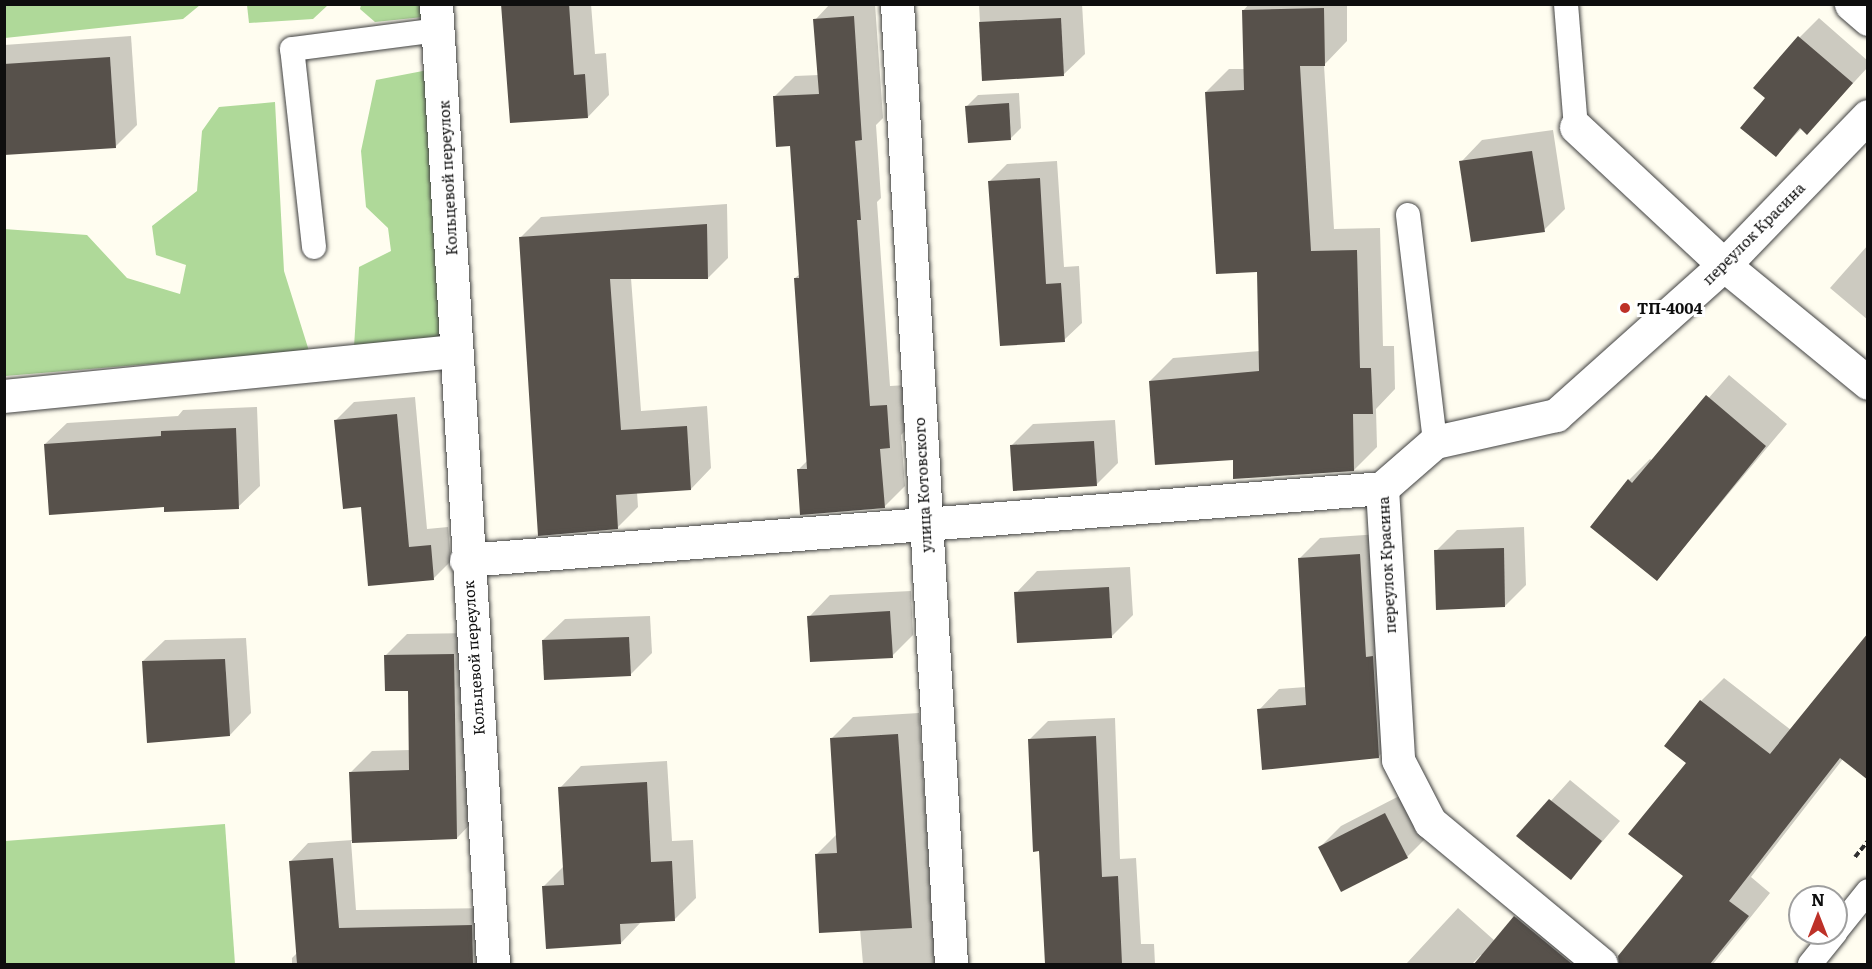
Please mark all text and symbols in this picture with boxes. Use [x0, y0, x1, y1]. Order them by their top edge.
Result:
street label: Кольцевой переулок [434, 100, 460, 256]
street label: переулок Красина [1698, 178, 1808, 288]
place label: ТП-4004 [1637, 299, 1703, 317]
marker: ТП-4004 [1618, 301, 1632, 315]
street label: улица Котовского [909, 417, 935, 553]
street label: переулок Красина [1373, 496, 1399, 634]
street label: Кольцевой переулок [459, 580, 487, 736]
north arrow [1788, 885, 1848, 945]
text: N [1811, 887, 1825, 911]

